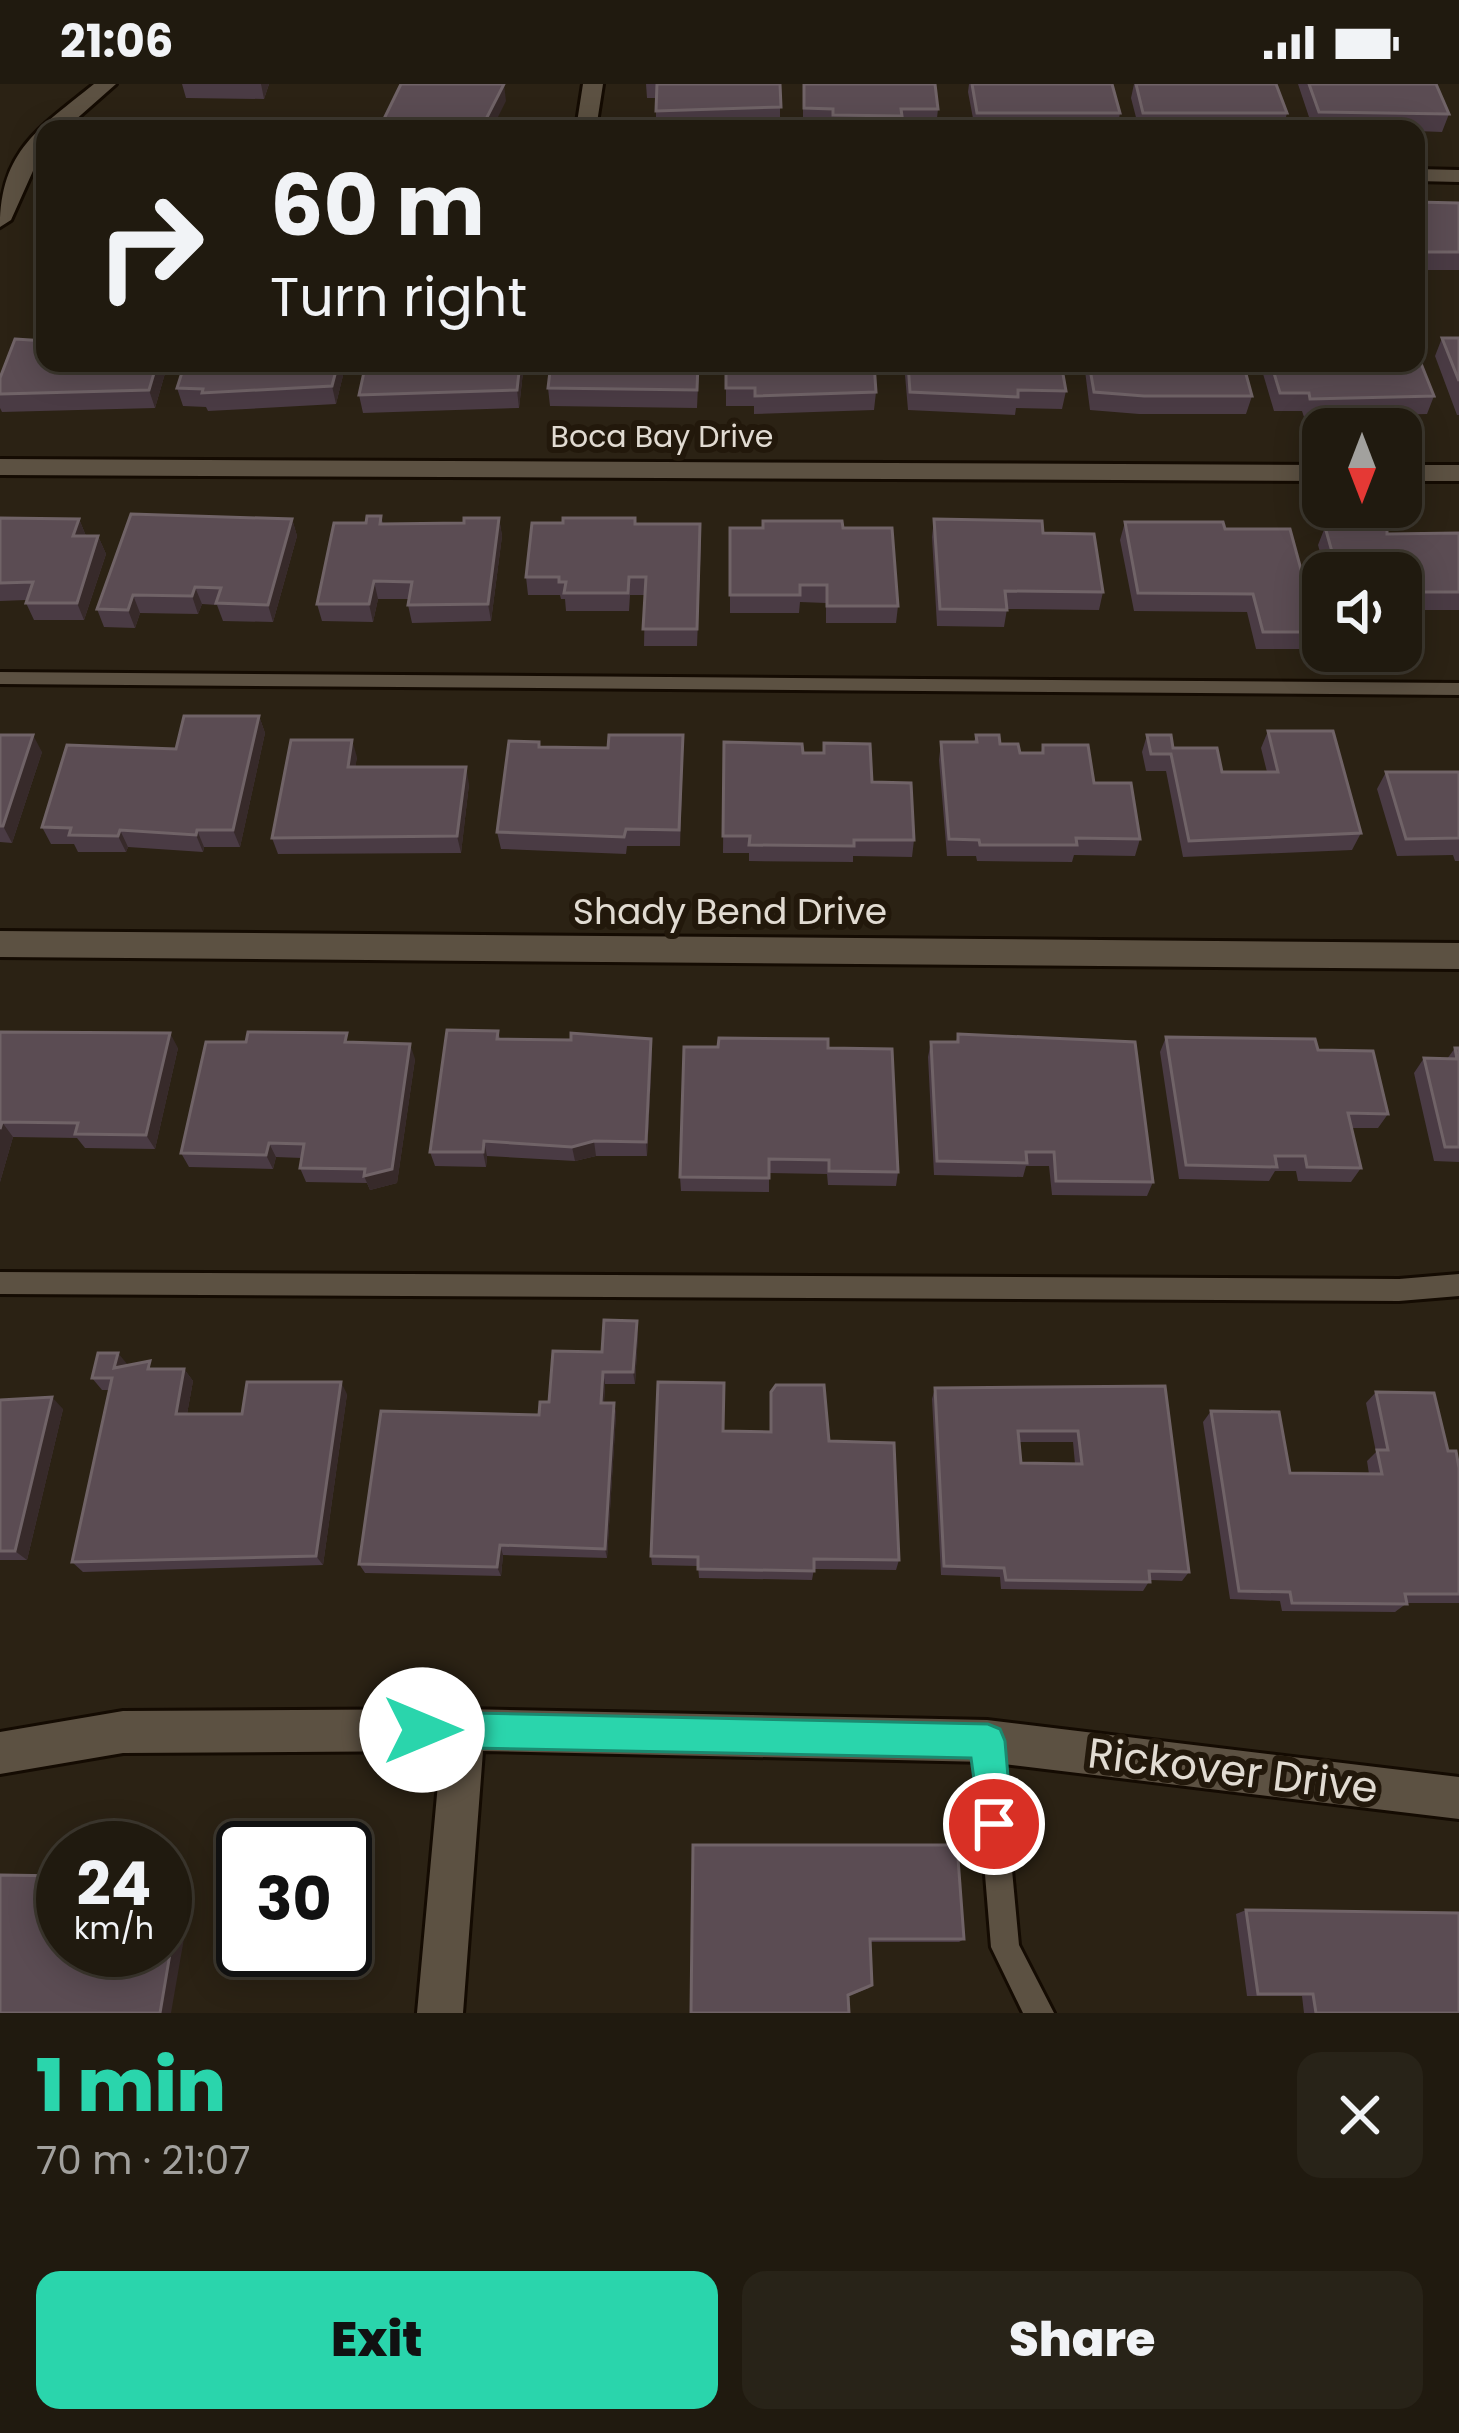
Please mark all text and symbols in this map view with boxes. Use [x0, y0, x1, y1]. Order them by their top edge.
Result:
text: 21:06 [60, 10, 173, 73]
text: 60 m [270, 147, 485, 264]
icon: right [72, 168, 228, 324]
text: Turn right [270, 259, 527, 335]
north arrow [1302, 408, 1422, 528]
map controls [1302, 408, 1422, 672]
street label: Boca Bay Drive [551, 415, 773, 458]
button: sound [1302, 552, 1422, 672]
street label: Shady Bend Drive [573, 886, 887, 937]
position arrow [359, 1667, 485, 1793]
street label: Rickover Drive [1085, 1723, 1381, 1818]
pin [943, 1773, 1045, 1875]
icon: arrive [961, 1791, 1027, 1857]
speed limit sign: 30 [216, 1821, 372, 1977]
text: 24 [77, 1842, 151, 1926]
text: km/h [74, 1907, 154, 1950]
text: 1 min [36, 2035, 226, 2136]
button: close [1297, 2052, 1423, 2178]
text: 70 m · 21:07 [36, 2133, 250, 2188]
button: Exit [36, 2271, 718, 2409]
button: Share [742, 2271, 1423, 2409]

